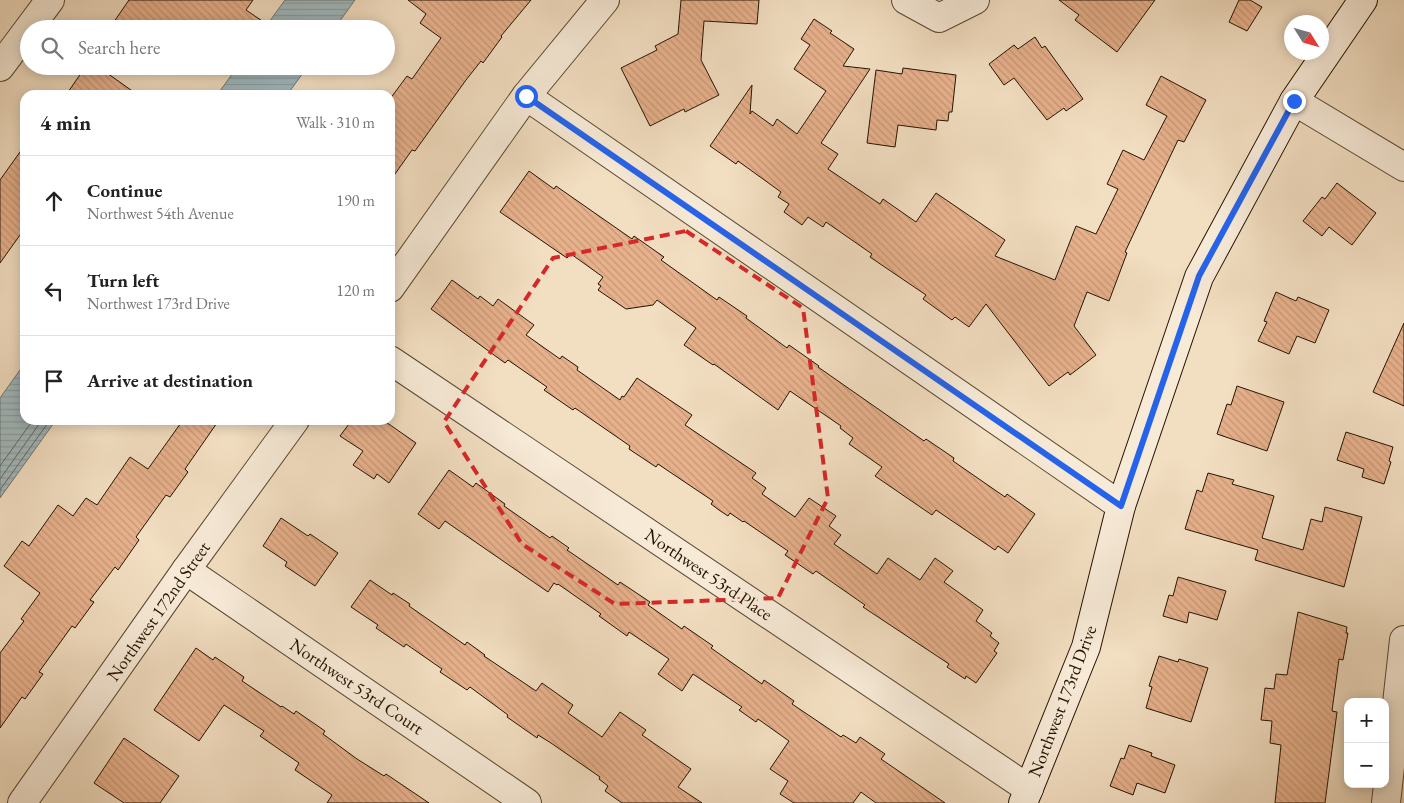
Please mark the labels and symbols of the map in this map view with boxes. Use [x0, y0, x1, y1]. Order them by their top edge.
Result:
north arrow [1284, 15, 1329, 60]
route start [515, 85, 538, 108]
route end [1283, 90, 1306, 113]
street label: Northwest 53rd Place [641, 523, 777, 625]
street label: Northwest 172nd Street [101, 536, 215, 685]
street label: Northwest 173rd Drive [1022, 622, 1102, 780]
street label: Northwest 53rd Court [286, 633, 429, 739]

